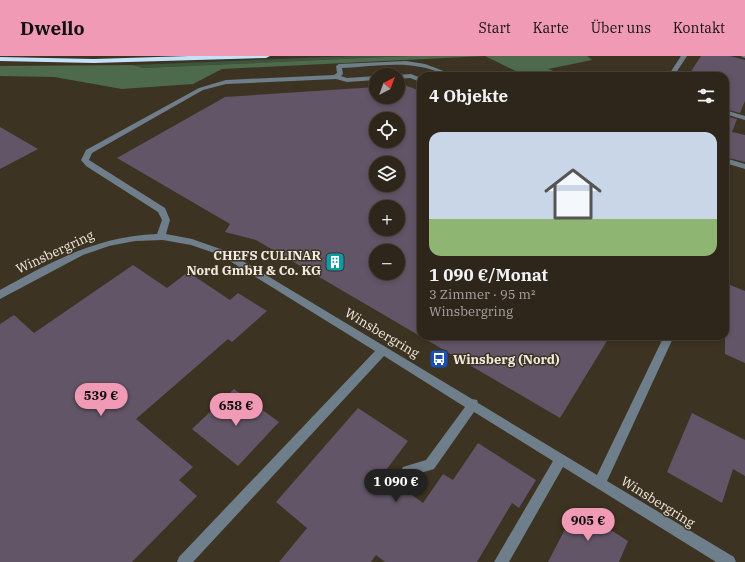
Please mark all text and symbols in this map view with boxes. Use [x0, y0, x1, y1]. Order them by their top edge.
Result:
text: Dwello [20, 16, 85, 40]
text: Start [479, 19, 511, 37]
text: Karte [533, 19, 569, 37]
text: Über uns [591, 19, 651, 37]
text: Kontakt [673, 19, 725, 37]
north arrow [369, 68, 405, 104]
map controls [369, 68, 405, 280]
text: 4 Objekte [429, 85, 508, 107]
icon: filters [695, 85, 717, 107]
button: locate [369, 112, 405, 148]
button: layers [369, 156, 405, 192]
icon: home [537, 158, 609, 230]
button: + [369, 200, 405, 236]
street label: Winsbergring [13, 227, 97, 277]
button: − [369, 244, 405, 280]
place label: CHEFS CULINAR Nord GmbH & Co. KG [186, 247, 321, 279]
building icon: CHEFS CULINAR Nord GmbH & Co. KG [324, 251, 346, 273]
text: 1 090 €/Monat [429, 264, 548, 286]
text: 3 Zimmer · 95 m² [429, 286, 535, 303]
text: Winsbergring [429, 303, 513, 320]
street label: Winsbergring [342, 304, 422, 362]
bus stop icon: Winsberg (Nord) [428, 348, 450, 370]
place label: Winsberg (Nord) [453, 351, 560, 368]
pin: 539 € [73, 383, 129, 417]
text: 539 € [84, 387, 118, 404]
pin: 658 € [208, 393, 264, 427]
text: 658 € [219, 397, 253, 414]
pin: 1 090 € [359, 469, 433, 503]
text: 1 090 € [373, 473, 419, 490]
street label: Winsbergring [618, 473, 698, 531]
pin: 905 € [560, 508, 616, 542]
text: 905 € [571, 512, 605, 529]

